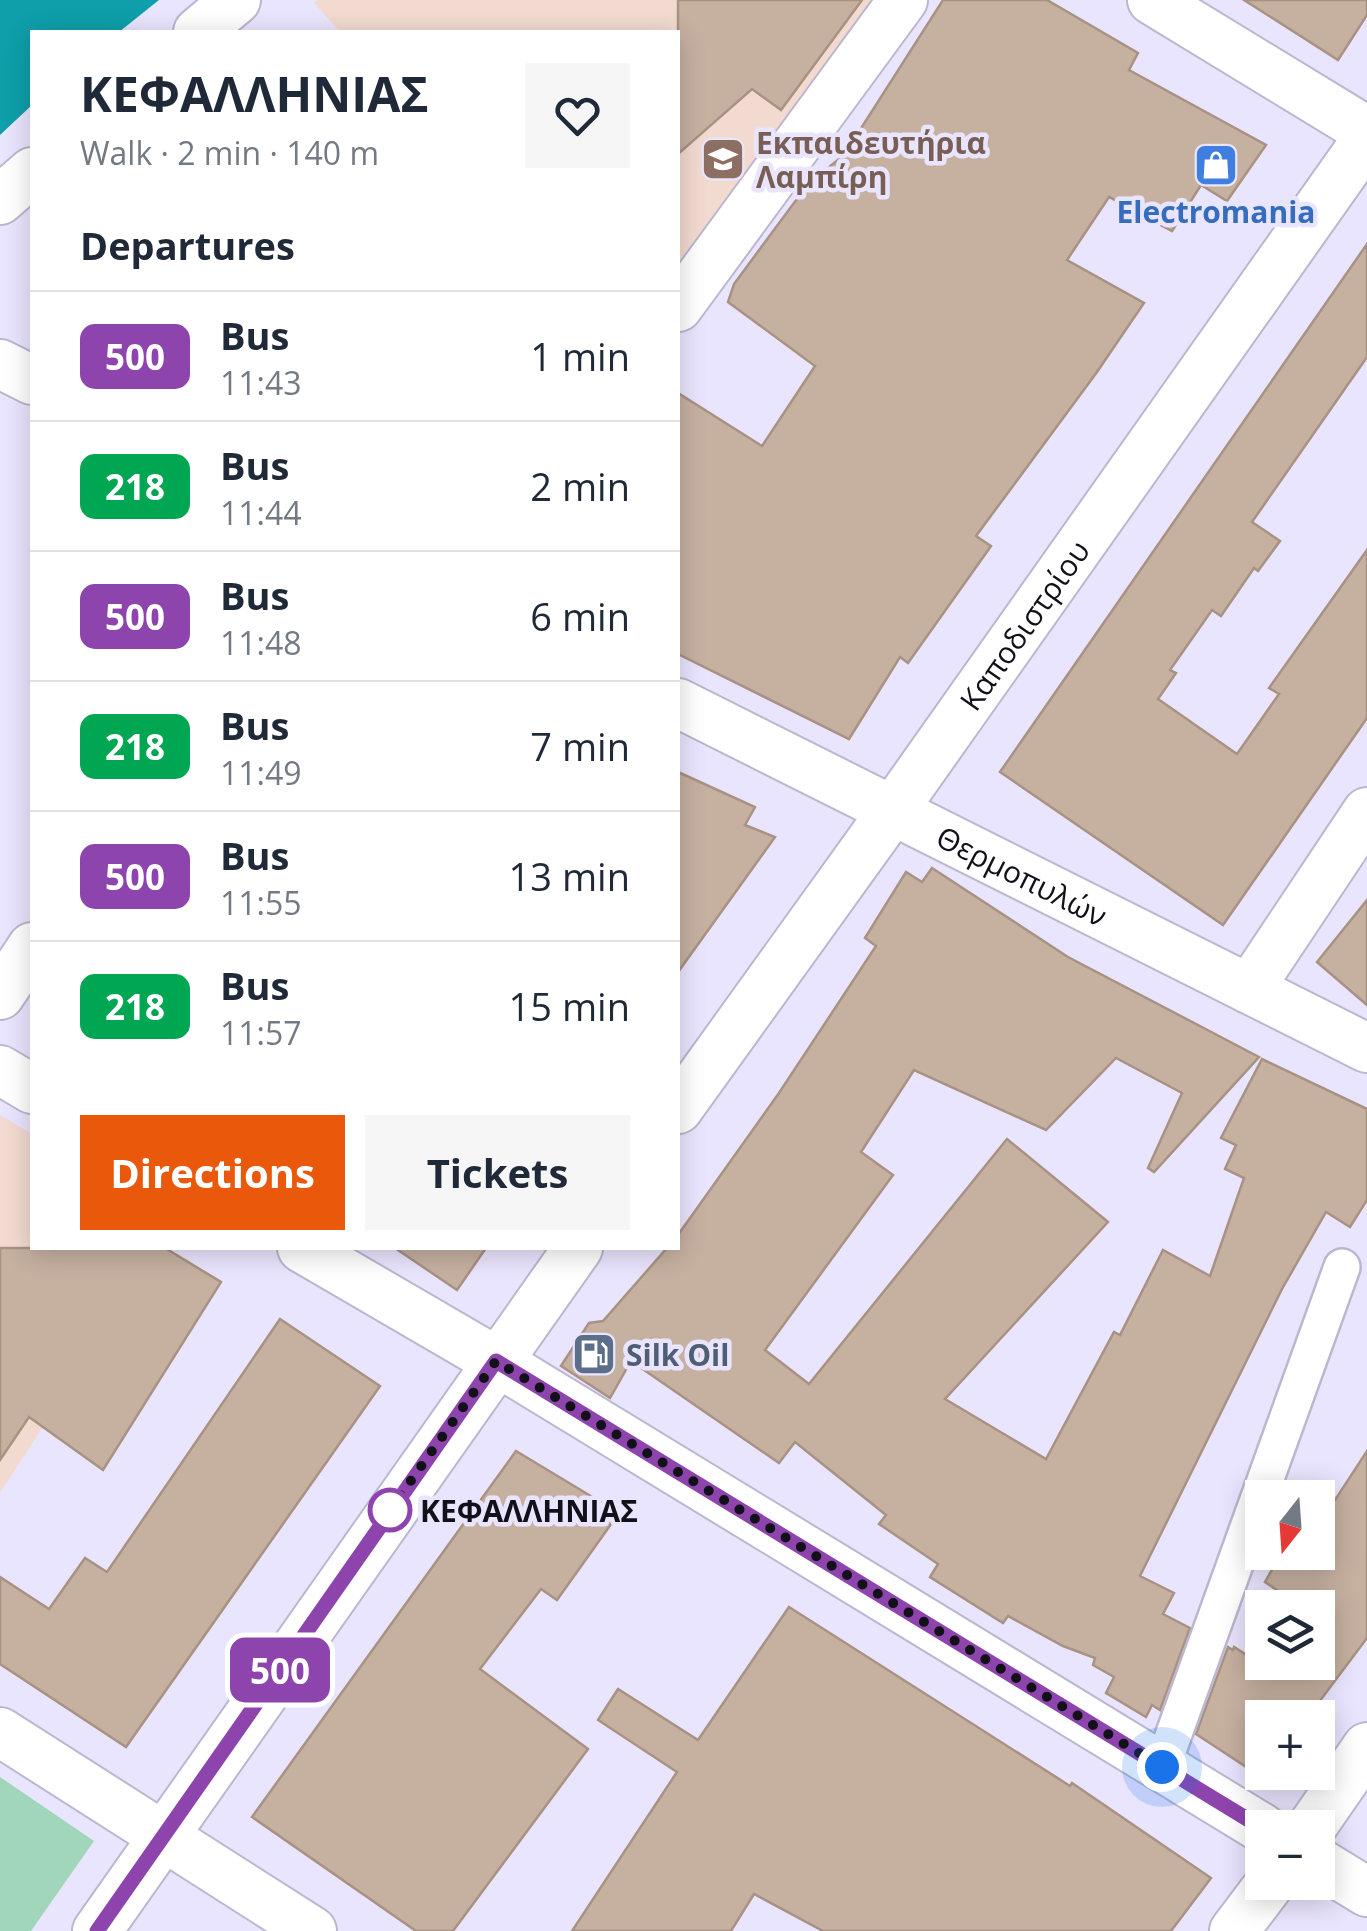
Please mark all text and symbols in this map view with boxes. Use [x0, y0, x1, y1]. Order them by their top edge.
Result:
text: ΚΕΦΑΛΛΗΝΙΑΣ [80, 61, 429, 126]
button: heart [525, 63, 630, 168]
place label: Εκπαιδευτήρια Λαμπίρη [756, 122, 986, 197]
text: Walk · 2 min · 140 m [80, 131, 379, 174]
school or university icon: Εκπαιδευτήρια Λαμπίρη [700, 136, 746, 182]
shop icon: Electromania [1193, 142, 1239, 188]
place label: Electromania [1117, 191, 1315, 232]
text: Departures [80, 219, 295, 271]
text: Bus [220, 309, 289, 361]
text: 1 min [530, 330, 630, 382]
text: 500 [105, 333, 165, 380]
text: 11:43 [220, 361, 302, 404]
text: Bus [220, 439, 289, 491]
text: 2 min [530, 460, 630, 512]
text: 218 [105, 463, 165, 510]
text: 11:44 [220, 491, 302, 534]
street label: Καποδιστρίου [949, 531, 1098, 718]
text: Bus [220, 569, 289, 621]
text: 6 min [530, 590, 630, 642]
text: 500 [105, 593, 165, 640]
text: 11:48 [220, 621, 302, 664]
text: Bus [220, 699, 289, 751]
text: 7 min [530, 720, 630, 772]
text: 218 [105, 723, 165, 770]
text: 11:49 [220, 751, 302, 794]
street label: Θερμοπυλών [930, 815, 1114, 935]
text: Bus [220, 829, 289, 881]
text: 13 min [509, 850, 630, 902]
text: 500 [105, 853, 165, 900]
text: 11:55 [220, 881, 302, 924]
text: Bus [220, 959, 289, 1011]
text: 15 min [509, 980, 630, 1032]
text: 218 [105, 983, 165, 1030]
text: 11:57 [220, 1011, 302, 1054]
button: Directions [80, 1115, 345, 1230]
button: Tickets [365, 1115, 630, 1230]
fuel station icon: Silk Oil [571, 1331, 617, 1377]
place label: Silk Oil [626, 1334, 729, 1375]
north arrow [1245, 1480, 1335, 1570]
map controls [1245, 1480, 1335, 1900]
marker: ΚΕΦΑΛΛΗΝΙΑΣ [369, 1489, 411, 1531]
place label: ΚΕΦΑΛΛΗΝΙΑΣ [420, 1490, 638, 1531]
button: layers [1245, 1590, 1335, 1680]
line badge: 500 [222, 1638, 338, 1702]
text: 500 [250, 1647, 310, 1694]
button: + [1245, 1700, 1335, 1790]
your location [1137, 1742, 1187, 1792]
button: − [1245, 1810, 1335, 1900]

